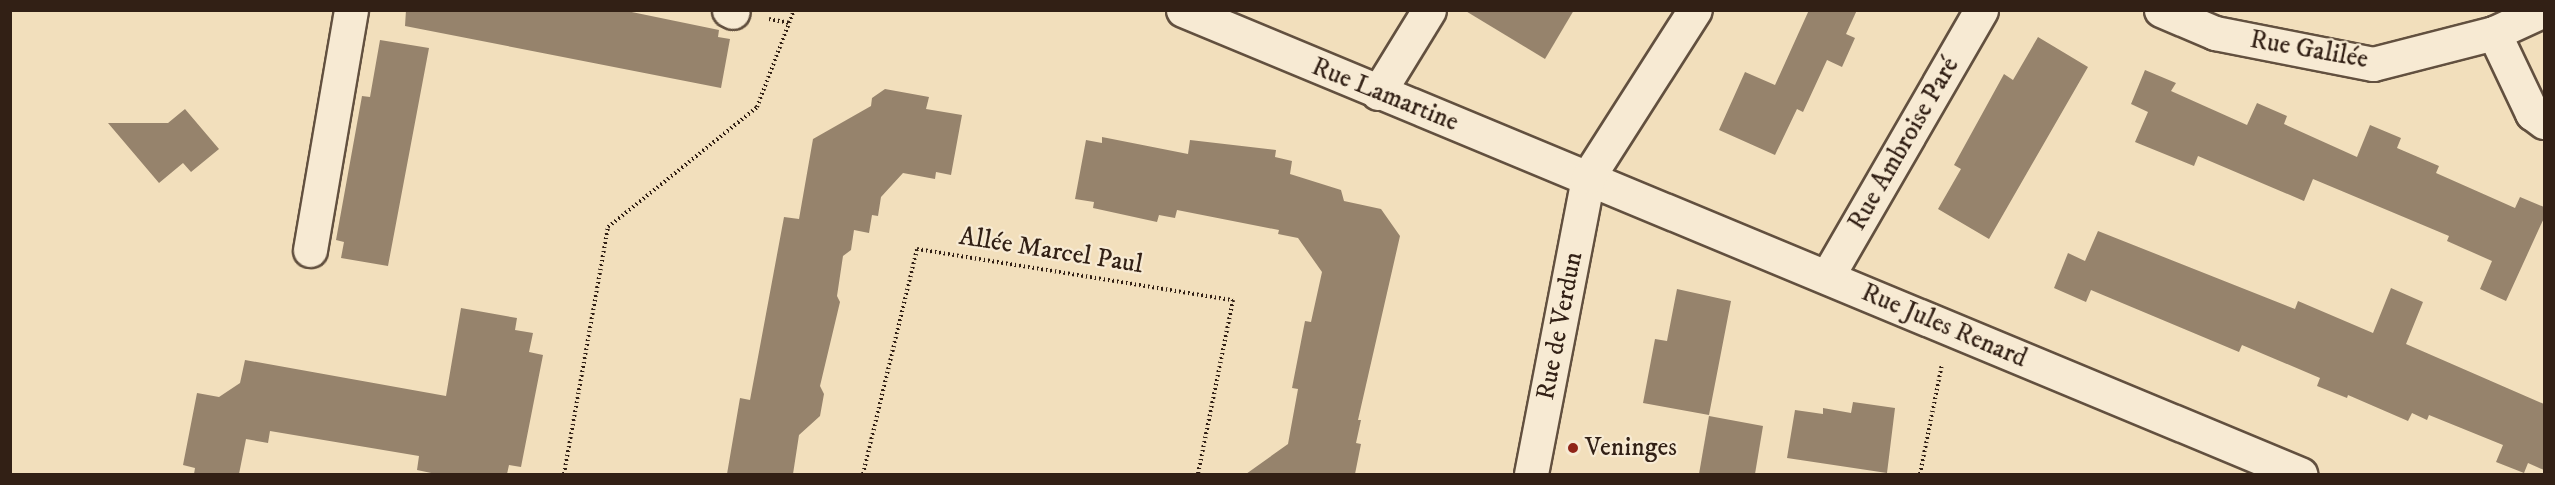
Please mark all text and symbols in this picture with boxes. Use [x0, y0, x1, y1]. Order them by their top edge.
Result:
street label: Rue Galilée [2248, 24, 2370, 76]
street label: Rue Lamartine [1307, 51, 1463, 139]
street label: Rue Ambroise Paré [1842, 52, 1966, 236]
street label: Allée Marcel Paul [957, 221, 1145, 281]
street label: Rue de Verdun [1530, 249, 1590, 403]
street label: Rue Jules Renard [1857, 277, 2031, 375]
place label: Veninges [1585, 432, 1677, 464]
marker: Veninges [1566, 441, 1580, 455]

